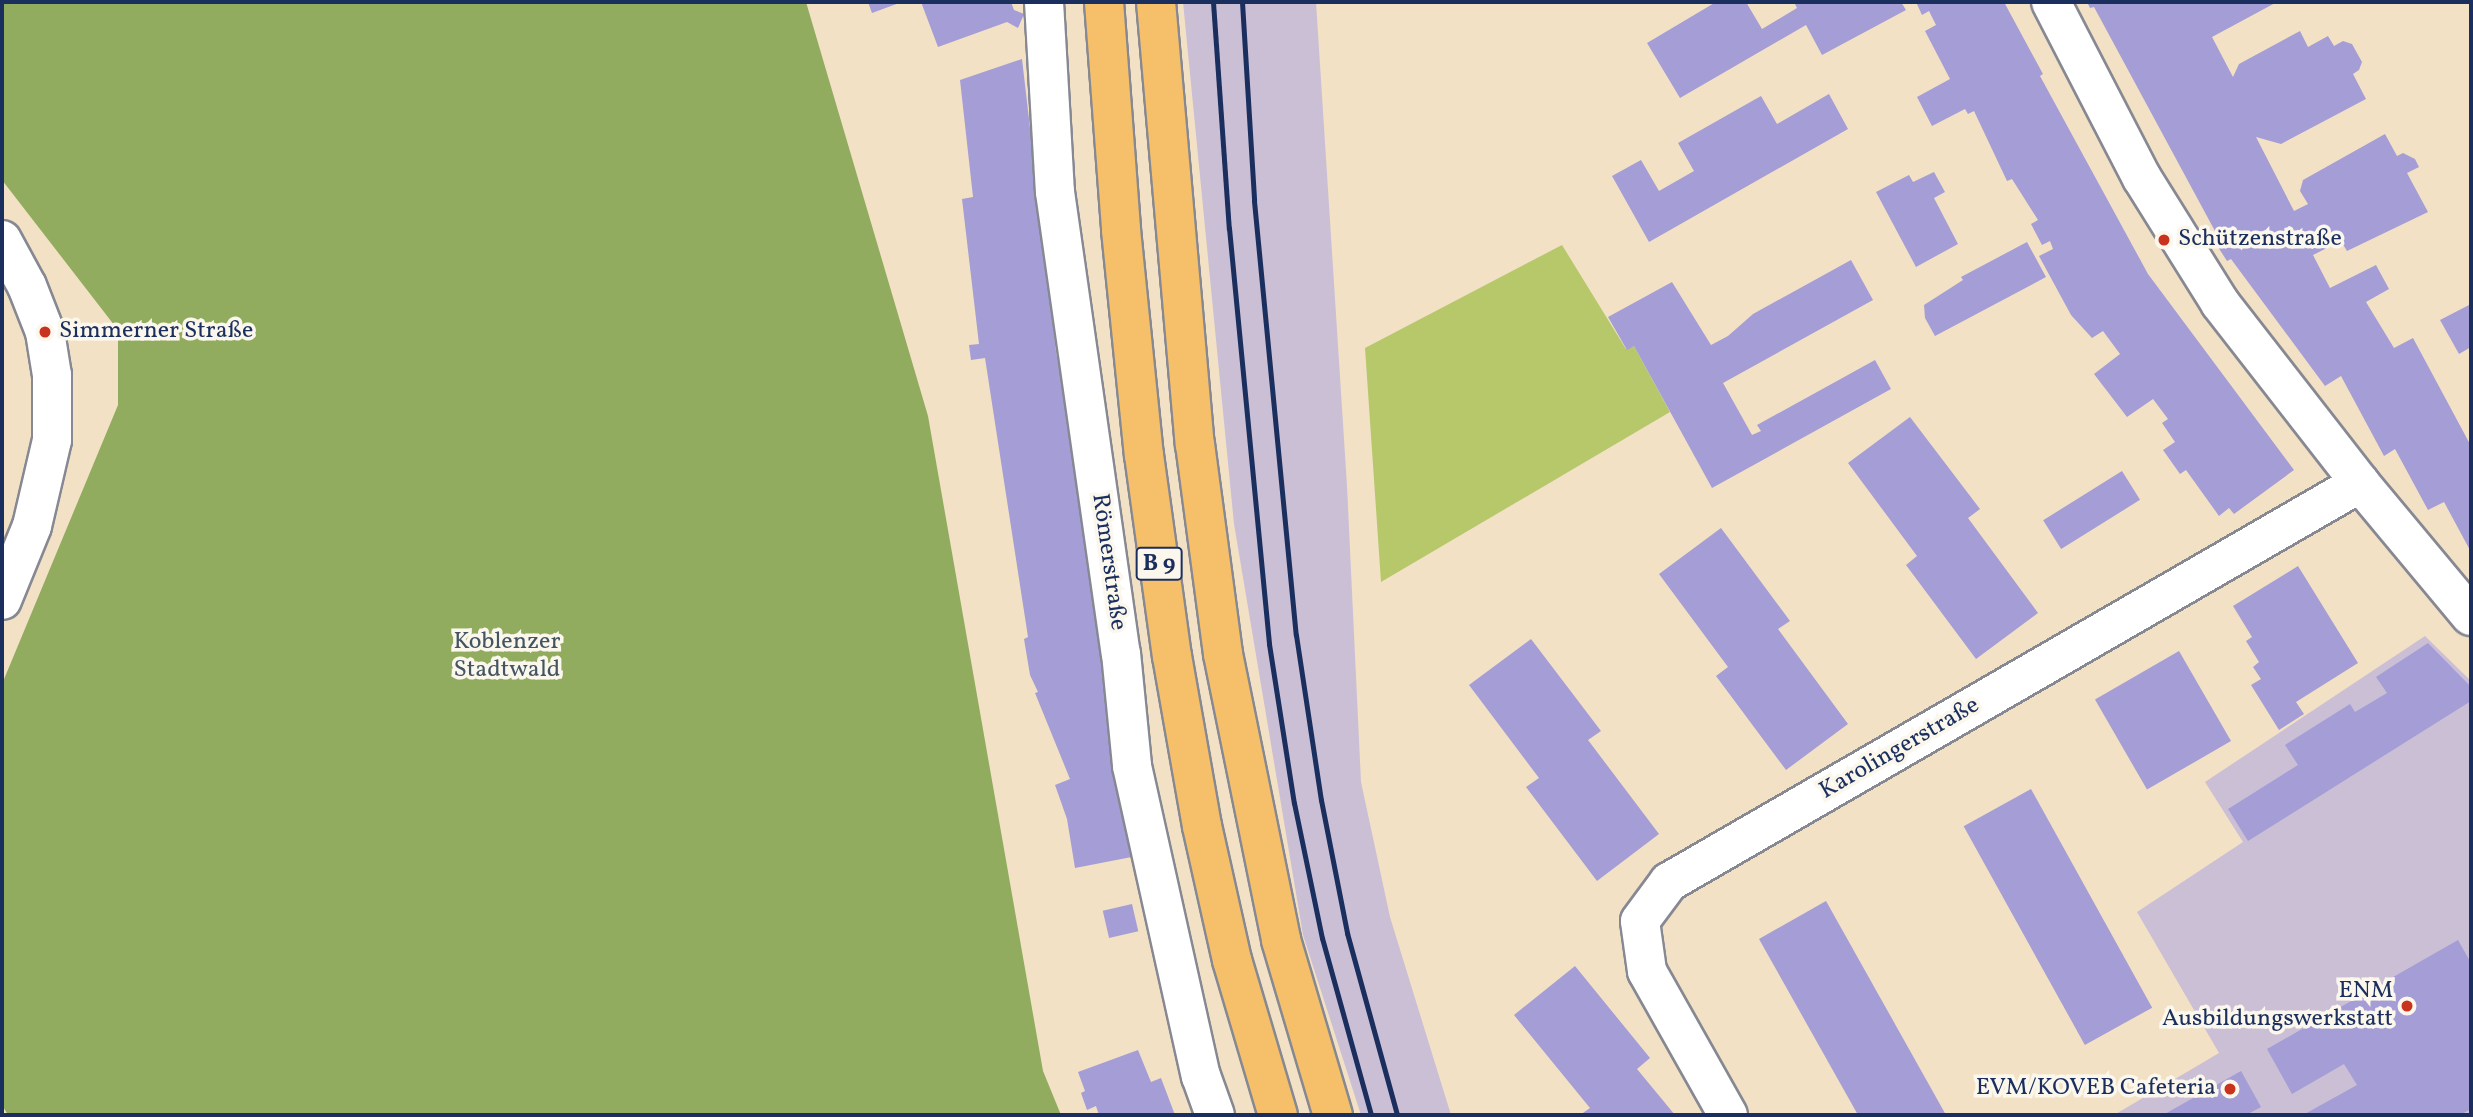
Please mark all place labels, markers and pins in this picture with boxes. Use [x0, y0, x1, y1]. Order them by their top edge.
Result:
place label: Schützenstraße [2178, 226, 2342, 254]
marker: Schützenstraße [2156, 232, 2172, 248]
place label: Simmerner Straße [59, 318, 253, 346]
marker: Simmerner Straße [37, 324, 53, 340]
place label: ENM Ausbildungswerkstatt [2162, 978, 2393, 1034]
marker: ENM Ausbildungswerkstatt [2399, 998, 2415, 1014]
place label: EVM/KOVEB Cafeteria [1976, 1075, 2216, 1103]
marker: EVM/KOVEB Cafeteria [2222, 1081, 2238, 1097]

